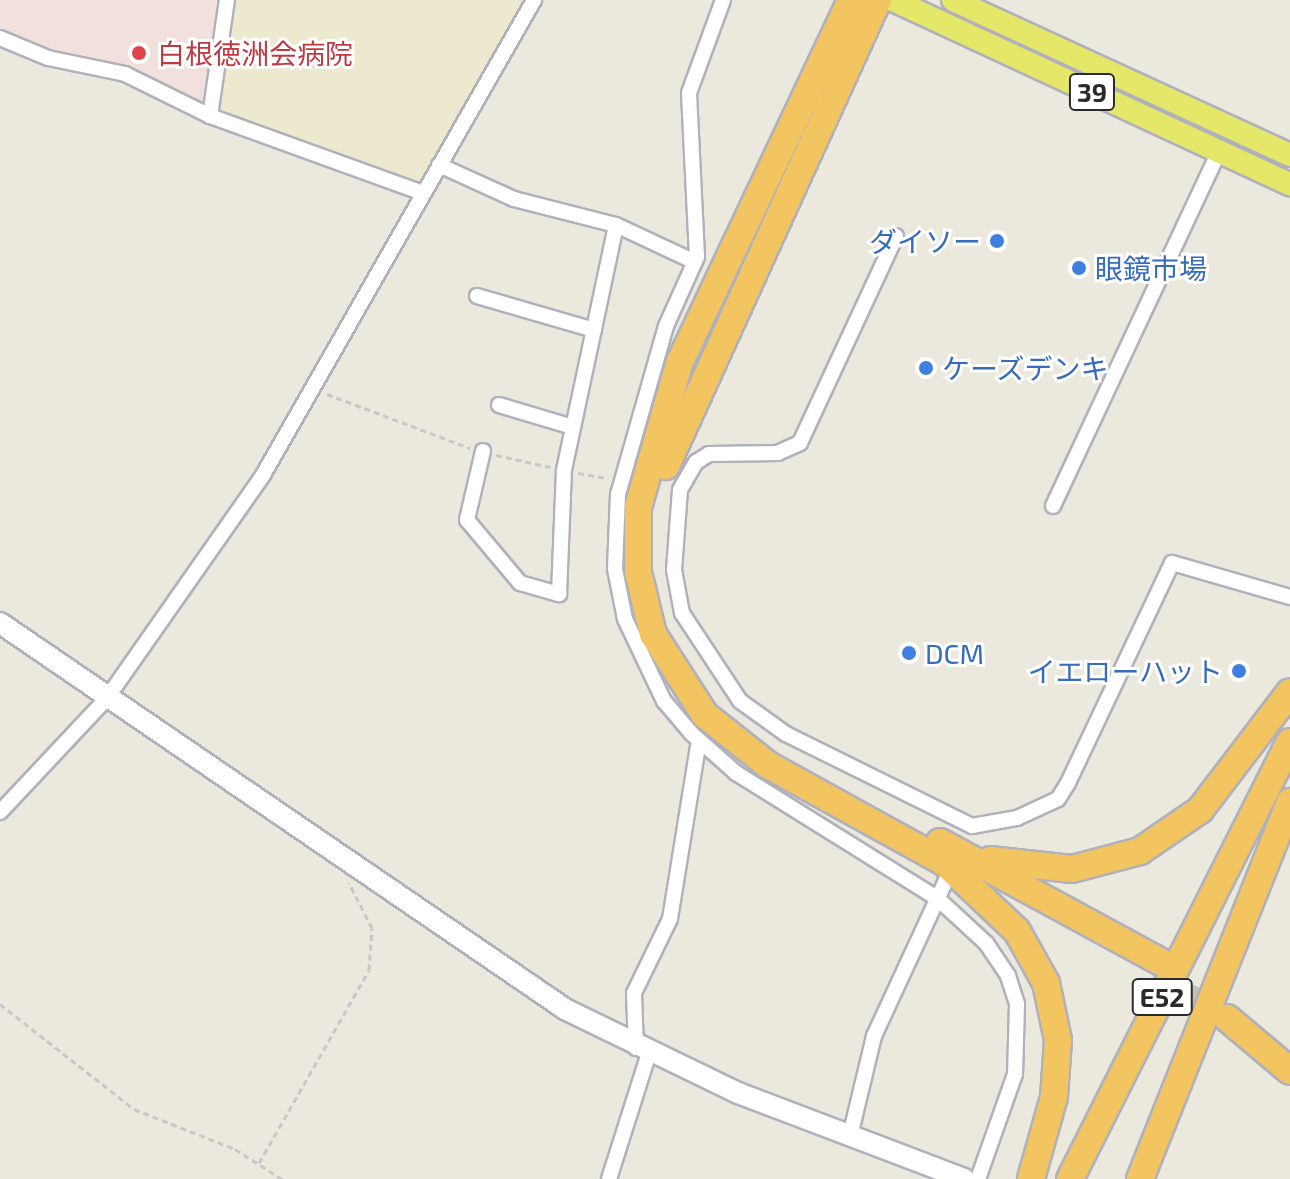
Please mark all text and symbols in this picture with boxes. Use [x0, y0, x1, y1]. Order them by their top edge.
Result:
place label: 白根徳洲会病院 [157, 36, 353, 70]
marker: 白根徳洲会病院 [128, 42, 150, 64]
road number: 39 [1068, 70, 1116, 114]
place label: ダイソー [869, 224, 981, 258]
marker: ダイソー [988, 232, 1006, 250]
place label: 眼鏡市場 [1095, 251, 1207, 285]
marker: 眼鏡市場 [1070, 259, 1088, 277]
place label: ケーズデンキ [942, 351, 1110, 385]
marker: ケーズデンキ [917, 359, 935, 377]
place label: DCM [925, 636, 984, 670]
marker: DCM [900, 644, 918, 662]
place label: イエローハット [1027, 654, 1223, 688]
marker: イエローハット [1230, 662, 1248, 680]
road number: E52 [1130, 975, 1194, 1019]

